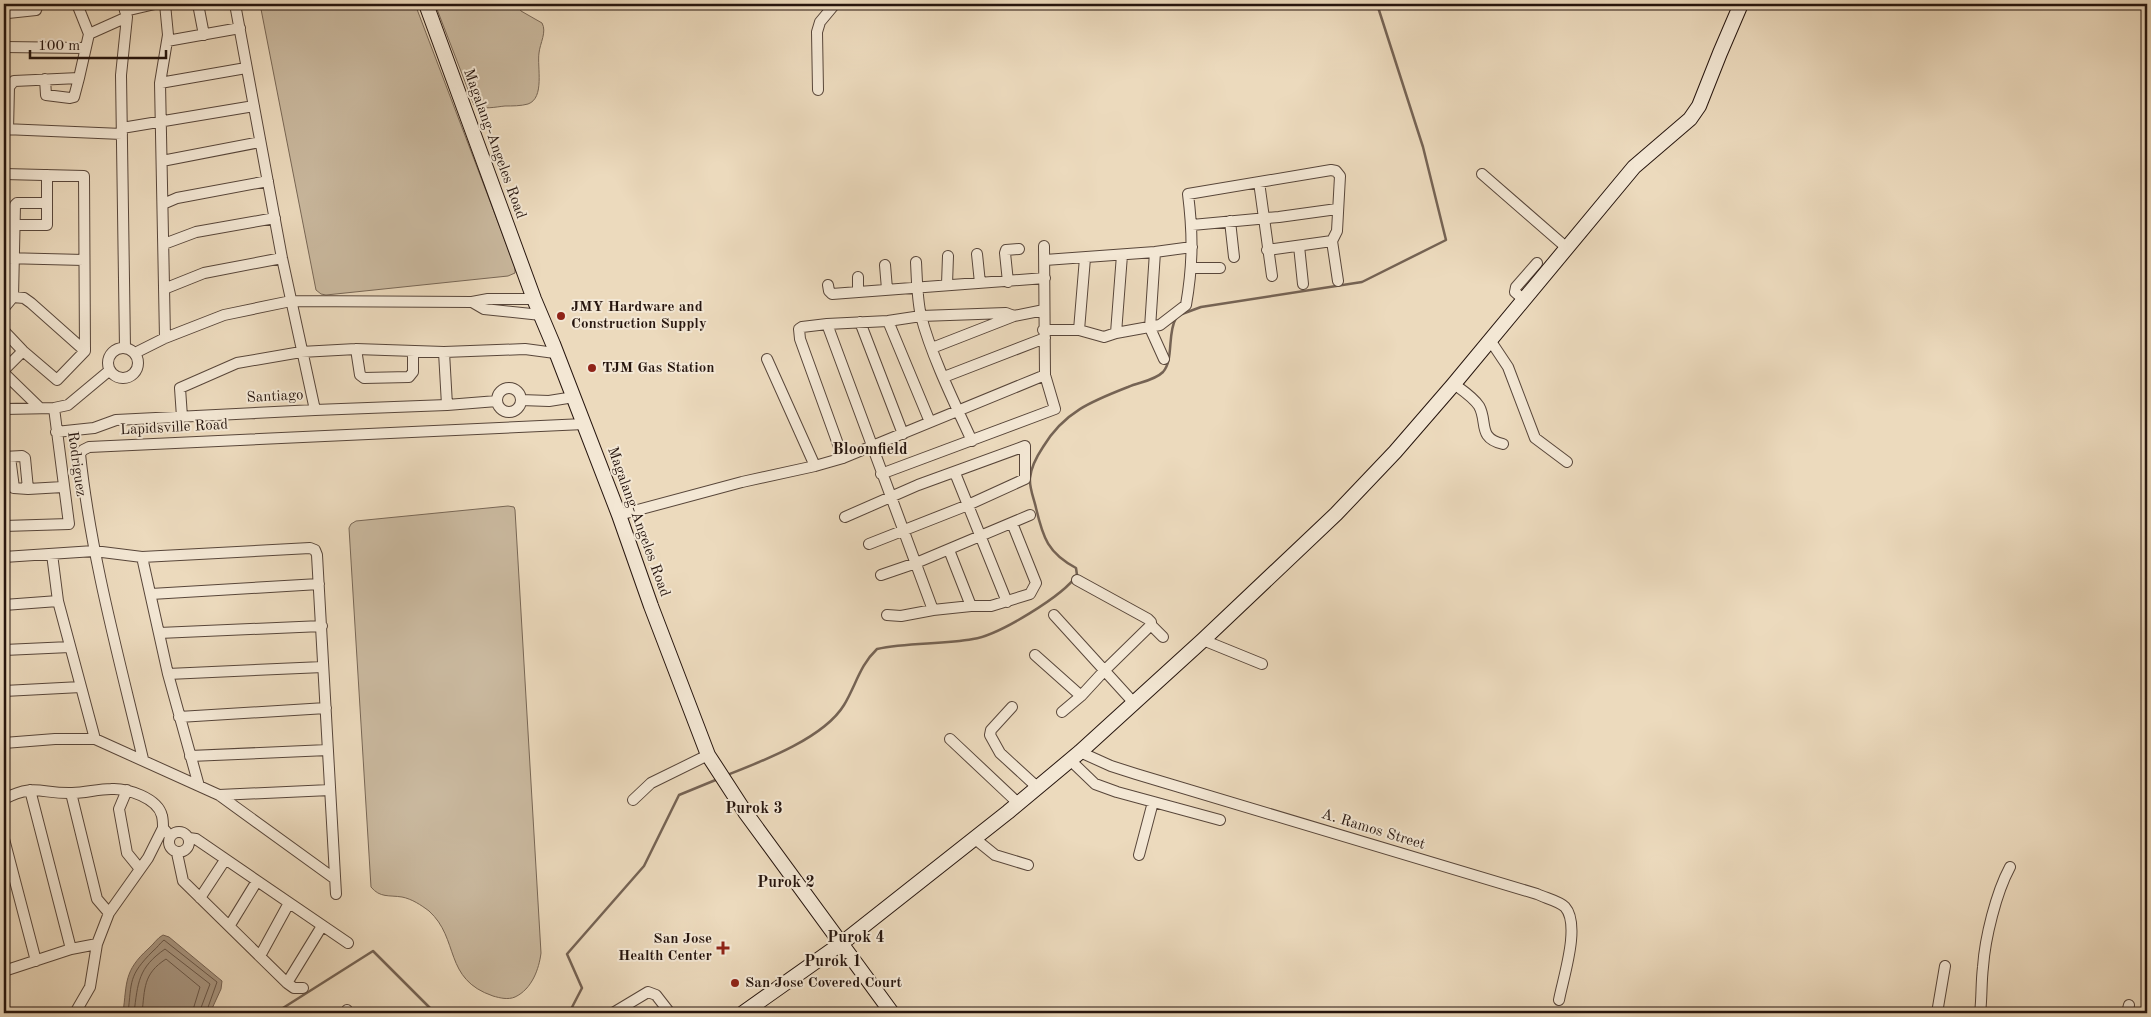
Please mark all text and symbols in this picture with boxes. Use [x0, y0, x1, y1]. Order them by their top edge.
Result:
scale bar [30, 28, 166, 60]
text: 100 m [38, 39, 80, 54]
street label: Magalang-Angeles Road [460, 67, 528, 221]
place label: JMY Hardware and Construction Supply [571, 300, 707, 332]
marker: JMY Hardware and Construction Supply [555, 310, 567, 322]
place label: TJM Gas Station [602, 361, 715, 376]
marker: TJM Gas Station [586, 362, 598, 374]
street label: Santiago [246, 388, 304, 406]
street label: Lapidsville Road [120, 418, 229, 438]
street label: Rodriguez [64, 430, 88, 498]
district label: Bloomfield [832, 442, 908, 458]
street label: Magalang-Angeles Road [604, 445, 672, 599]
district label: Purok 3 [725, 801, 783, 817]
street label: A. Ramos Street [1319, 807, 1427, 853]
district label: Purok 2 [757, 875, 815, 891]
district label: Purok 4 [827, 930, 885, 946]
place label: San Jose Health Center [618, 932, 712, 964]
marker: San Jose Health Center [716, 941, 730, 955]
district label: Purok 1 [804, 954, 862, 970]
place label: San Jose Covered Court [745, 976, 903, 991]
marker: San Jose Covered Court [729, 977, 741, 989]

